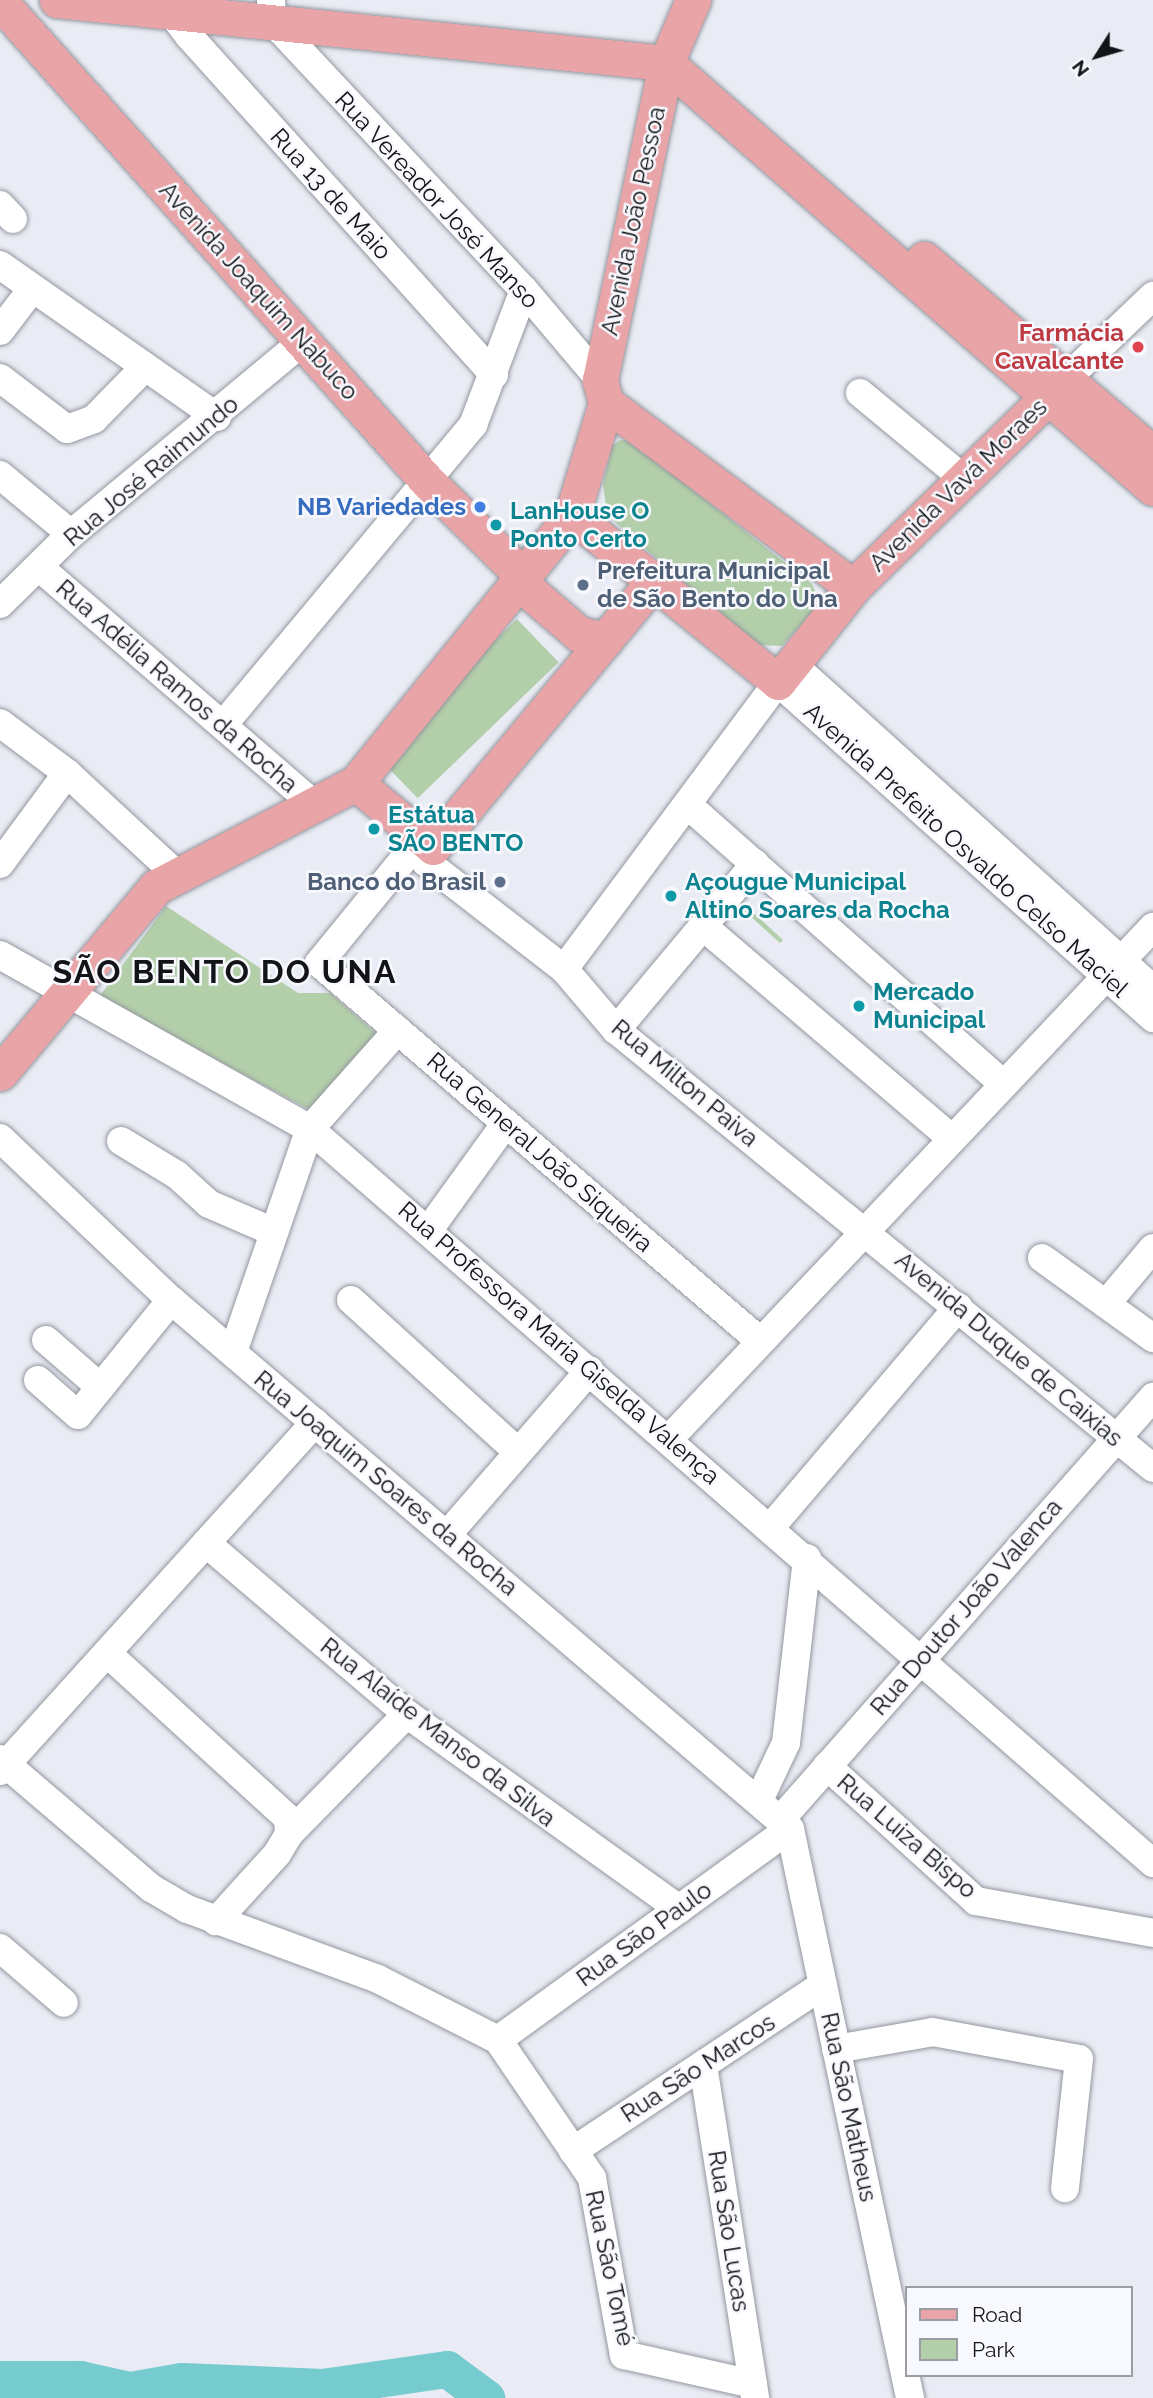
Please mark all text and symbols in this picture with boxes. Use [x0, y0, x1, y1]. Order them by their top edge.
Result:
north arrow [1062, 21, 1132, 91]
text: N [1067, 56, 1093, 81]
street label: Rua Vereador José Manso [328, 85, 546, 315]
street label: Avenida João Pessoa [595, 104, 671, 338]
street label: Rua 13 de Maio [264, 122, 398, 266]
street label: Avenida Joaquim Nabuco [153, 176, 365, 406]
place label: Farmácia Cavalcante [995, 319, 1124, 375]
marker: Farmácia Cavalcante [1130, 339, 1146, 355]
street label: Rua José Raimundo [58, 389, 244, 553]
street label: Avenida Vavá Moraes [863, 392, 1053, 578]
place label: NB Variedades [296, 493, 466, 521]
place label: LanHouse O Ponto Certo [510, 497, 649, 553]
marker: NB Variedades [472, 499, 488, 515]
marker: LanHouse O Ponto Certo [488, 517, 504, 533]
place label: Prefeitura Municipal de São Bento do Una [597, 557, 838, 613]
street label: Rua Adélia Ramos da Rocha [50, 573, 304, 799]
marker: Prefeitura Municipal de São Bento do Una [575, 577, 591, 593]
street label: Avenida Prefeito Osvaldo Celso Maciel [798, 697, 1134, 1003]
place label: Estátua SÃO BENTO [388, 801, 523, 857]
marker: Estátua SÃO BENTO [366, 821, 382, 837]
place label: Banco do Brasil [307, 868, 486, 896]
place label: Açougue Municipal Altino Soares da Rocha [685, 868, 950, 924]
marker: Banco do Brasil [492, 874, 508, 890]
marker: Açougue Municipal Altino Soares da Rocha [663, 888, 679, 904]
district label: SÃO BENTO DO UNA [55, 953, 395, 991]
place label: Mercado Municipal [873, 978, 985, 1034]
marker: Mercado Municipal [851, 998, 867, 1014]
street label: Rua Milton Paiva [606, 1013, 764, 1153]
street label: Rua General João Siqueira [421, 1046, 659, 1258]
street label: Rua Professora Maria Giselda Valença [392, 1195, 726, 1491]
street label: Avenida Duque de Caixias [889, 1245, 1129, 1453]
street label: Rua Joaquim Soares da Rocha [248, 1364, 524, 1602]
street label: Rua Doutor João Valenca [863, 1492, 1069, 1722]
street label: Rua Alaíde Manso da Silva [315, 1631, 561, 1833]
street label: Rua Luiza Bispo [831, 1768, 983, 1904]
street label: Rua São Paulo [571, 1875, 717, 1993]
street label: Rua São Marcos [616, 2007, 780, 2129]
street label: Rua São Matheus [815, 2010, 883, 2204]
street label: Rua São Lucas [702, 2148, 756, 2314]
street label: Rua São Tomé [579, 2187, 641, 2349]
legend [904, 2286, 1132, 2377]
text: Road [972, 2302, 1022, 2327]
text: Park [972, 2337, 1015, 2362]

